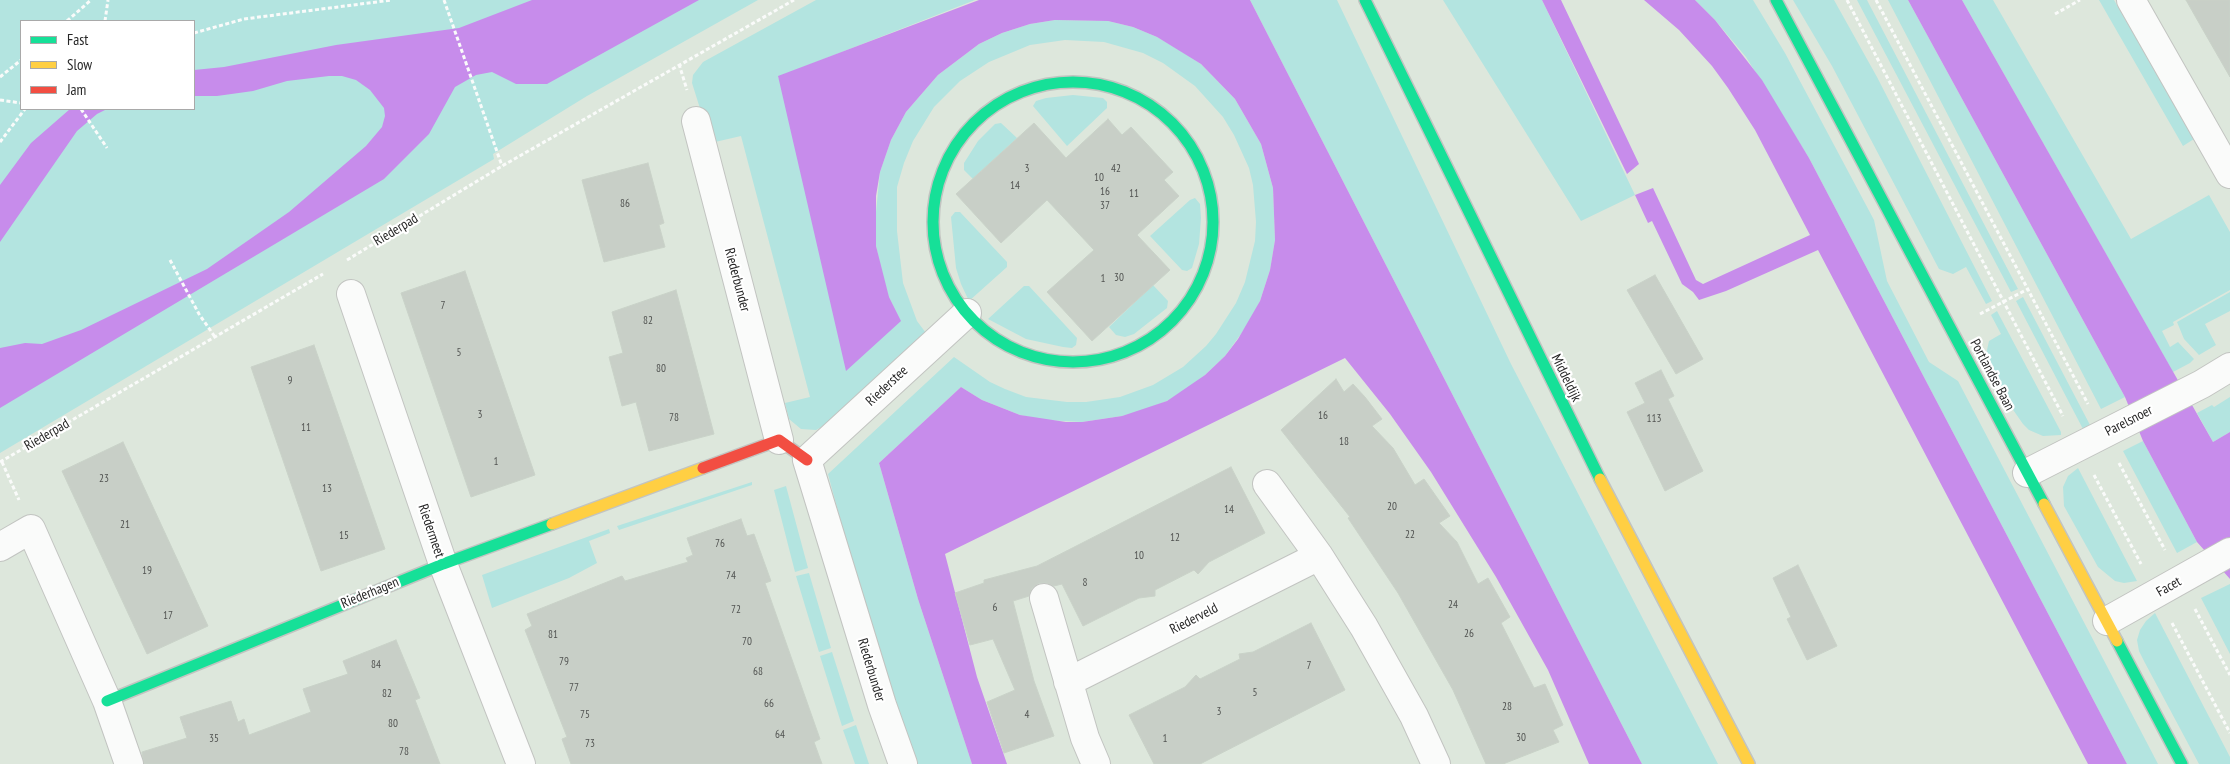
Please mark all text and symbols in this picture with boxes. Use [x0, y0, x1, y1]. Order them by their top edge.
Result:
legend [20, 20, 195, 110]
text: Fast [67, 30, 88, 49]
text: Slow [67, 55, 92, 74]
text: Jam [67, 80, 86, 99]
house number: 3 [1025, 162, 1029, 176]
house number: 42 [1111, 162, 1121, 176]
house number: 10 [1094, 171, 1104, 185]
house number: 14 [1010, 179, 1020, 193]
house number: 16 [1100, 185, 1110, 199]
house number: 11 [1129, 187, 1139, 201]
house number: 86 [620, 197, 630, 211]
house number: 37 [1100, 199, 1110, 213]
street label: Riederpad [371, 210, 421, 250]
street label: Riederbunder [720, 246, 754, 314]
house number: 30 [1114, 271, 1124, 285]
house number: 1 [1101, 272, 1105, 286]
house number: 7 [441, 299, 445, 313]
house number: 82 [643, 314, 653, 328]
street label: Portlandse Baan [1966, 336, 2018, 414]
house number: 5 [457, 346, 461, 360]
street label: Middeldijk [1547, 352, 1585, 404]
house number: 80 [656, 362, 666, 376]
street label: Riederstee [863, 362, 911, 410]
house number: 9 [288, 374, 292, 388]
street label: Parelsnoer [2102, 402, 2156, 440]
house number: 3 [478, 408, 482, 422]
house number: 16 [1318, 409, 1328, 423]
house number: 78 [669, 411, 679, 425]
house number: 113 [1647, 412, 1661, 426]
street label: Riederpad [22, 415, 72, 455]
house number: 11 [301, 421, 311, 435]
house number: 18 [1339, 435, 1349, 449]
house number: 1 [494, 455, 498, 469]
house number: 23 [99, 472, 109, 486]
house number: 13 [322, 482, 332, 496]
house number: 20 [1387, 500, 1397, 514]
street label: Riedermeet [414, 502, 448, 560]
house number: 14 [1224, 503, 1234, 517]
house number: 21 [120, 518, 130, 532]
house number: 22 [1405, 528, 1415, 542]
house number: 15 [339, 529, 349, 543]
house number: 12 [1170, 531, 1180, 545]
house number: 76 [715, 537, 725, 551]
house number: 10 [1134, 549, 1144, 563]
house number: 19 [142, 564, 152, 578]
house number: 74 [726, 569, 736, 583]
street label: Facet [2154, 573, 2184, 601]
street label: Riederhagen [339, 574, 401, 612]
house number: 8 [1083, 576, 1087, 590]
house number: 24 [1448, 598, 1458, 612]
street label: Riederveld [1167, 600, 1221, 638]
house number: 6 [993, 601, 997, 615]
house number: 72 [731, 603, 741, 617]
house number: 17 [163, 609, 173, 623]
house number: 26 [1464, 627, 1474, 641]
house number: 81 [548, 628, 558, 642]
house number: 70 [742, 635, 752, 649]
street label: Riederbunder [853, 636, 889, 704]
house number: 79 [559, 655, 569, 669]
house number: 84 [371, 658, 381, 672]
house number: 7 [1307, 659, 1311, 673]
house number: 68 [753, 665, 763, 679]
house number: 77 [569, 681, 579, 695]
house number: 5 [1253, 686, 1257, 700]
house number: 82 [382, 687, 392, 701]
house number: 66 [764, 697, 774, 711]
house number: 28 [1502, 700, 1512, 714]
house number: 3 [1217, 705, 1221, 719]
house number: 75 [580, 708, 590, 722]
house number: 4 [1025, 708, 1029, 722]
house number: 80 [388, 717, 398, 731]
house number: 64 [775, 728, 785, 742]
house number: 30 [1516, 731, 1526, 745]
house number: 35 [209, 732, 219, 746]
house number: 1 [1163, 732, 1167, 746]
house number: 73 [585, 737, 595, 751]
house number: 78 [399, 745, 409, 759]

